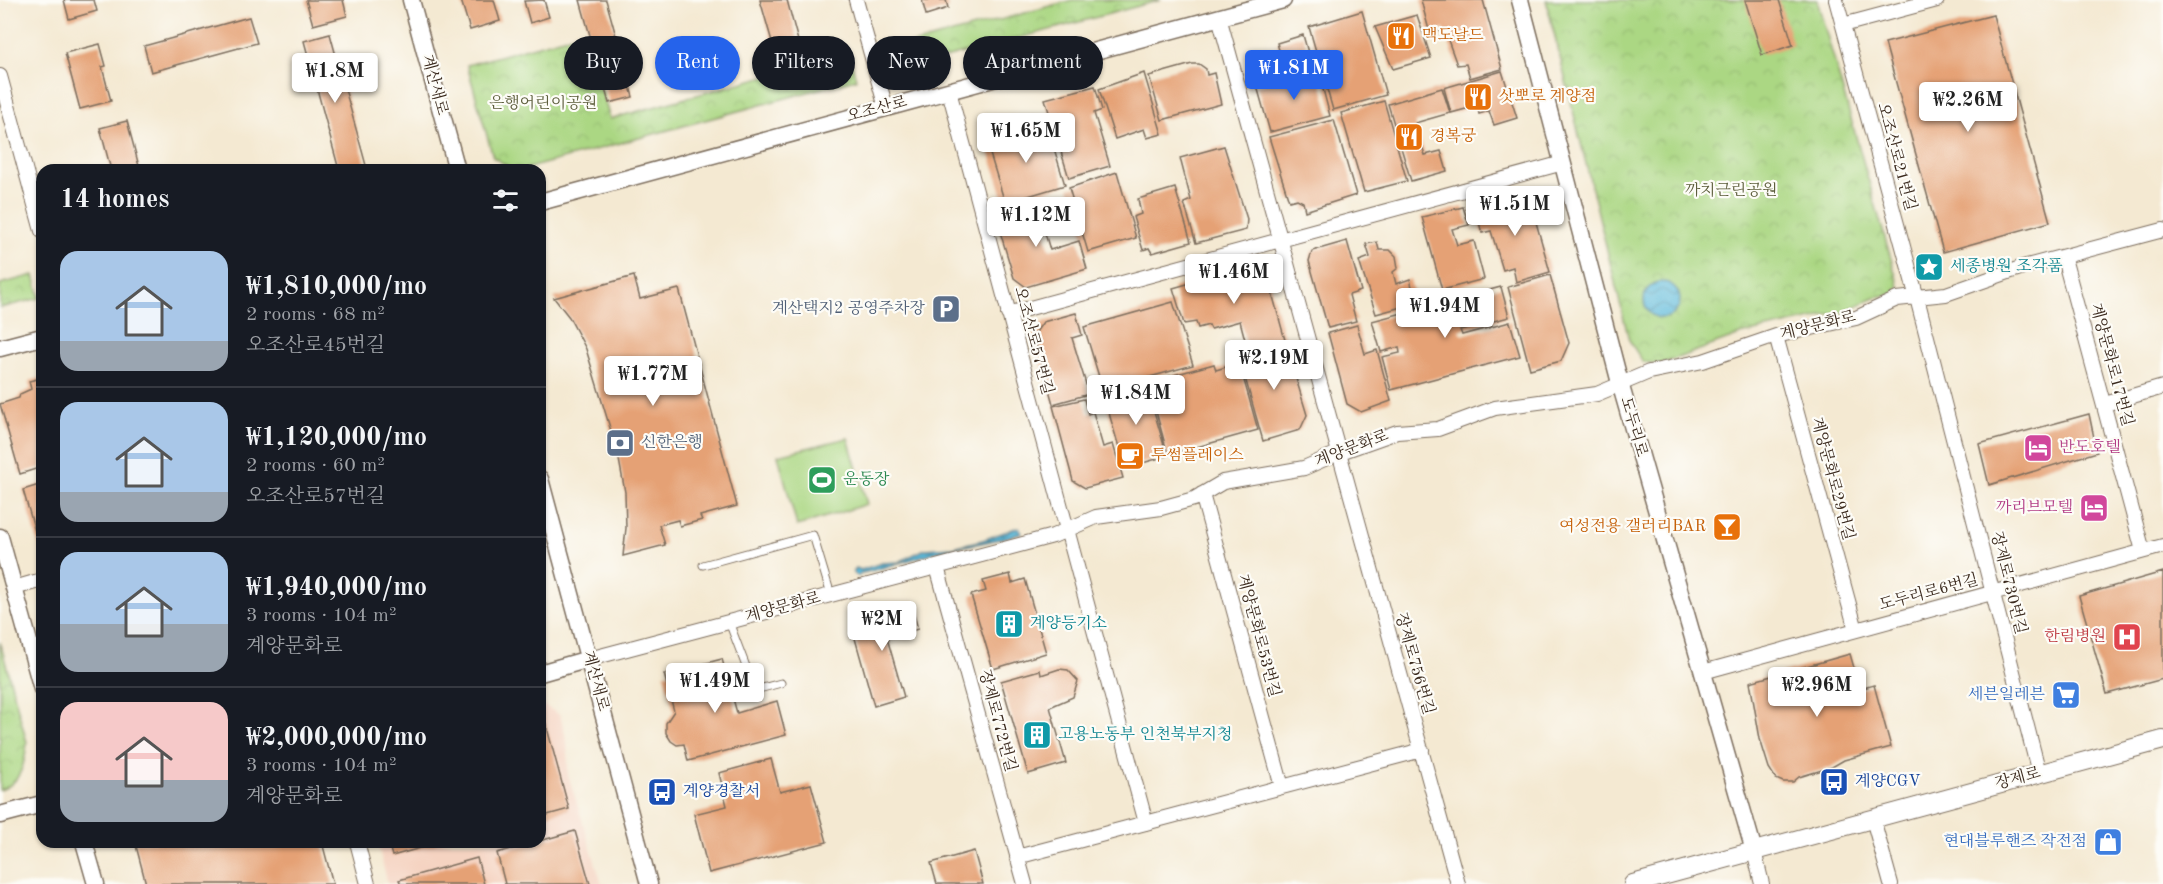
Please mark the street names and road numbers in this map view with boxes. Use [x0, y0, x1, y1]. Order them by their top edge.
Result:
street label: 계산새로 [418, 53, 451, 117]
street label: 오조산로 [845, 93, 909, 126]
street label: 오조산로21번길 [1874, 101, 1919, 213]
street label: 오조산로57번길 [1011, 285, 1056, 397]
street label: 계양문화로17번길 [2087, 301, 2136, 428]
street label: 계양문화로 [1778, 308, 1858, 343]
street label: 도두리로 [1617, 395, 1650, 459]
street label: 계양문화로29번길 [1808, 415, 1857, 542]
street label: 계양문화로 [1313, 427, 1391, 470]
street label: 장제로730번길 [1988, 530, 2029, 636]
street label: 도두리로6번길 [1877, 571, 1980, 614]
street label: 계양문화로53번길 [1234, 572, 1283, 699]
street label: 계양문화로 [743, 589, 823, 626]
street label: 장제로756번길 [1392, 611, 1437, 717]
street label: 계산새로 [579, 649, 612, 713]
street label: 장제로772번길 [976, 668, 1019, 774]
street label: 장제로 [1993, 764, 2043, 793]

